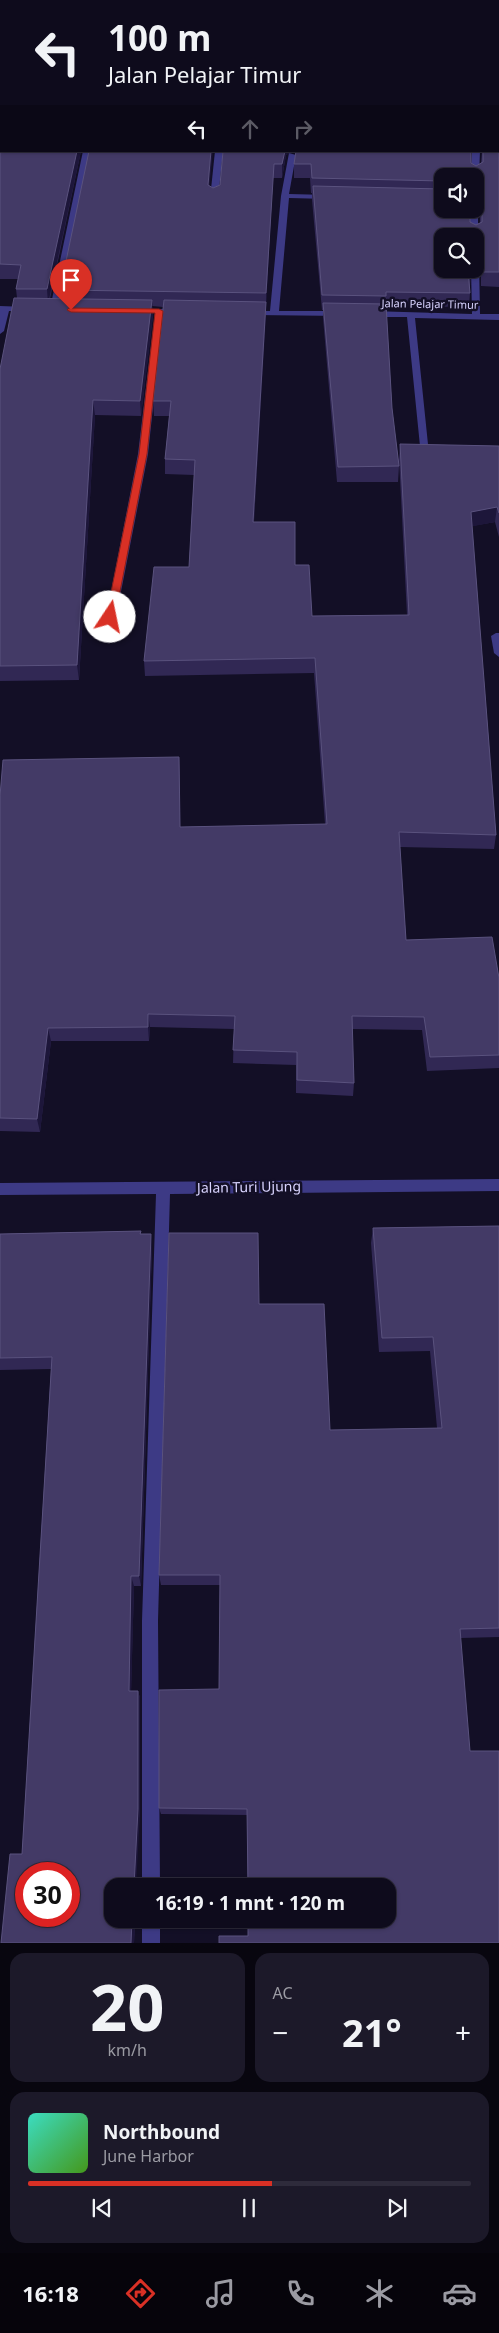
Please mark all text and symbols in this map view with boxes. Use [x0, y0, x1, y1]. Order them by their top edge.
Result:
text: 100 m [108, 14, 211, 61]
icon: left [25, 20, 90, 85]
text: Jalan Pelajar Timur [108, 59, 301, 89]
icon: left [183, 115, 211, 143]
icon: ahead [236, 115, 264, 143]
icon: right [289, 115, 317, 143]
map controls [434, 168, 484, 278]
button: sound [434, 168, 484, 218]
button: search [434, 228, 484, 278]
pin [50, 259, 92, 310]
icon: arrive [57, 266, 85, 294]
street label: Jalan Pelajar Timur [381, 295, 479, 312]
position arrow [83, 590, 135, 642]
street label: Jalan Turi Ujung [195, 1176, 301, 1197]
speed limit sign: 30 [15, 1862, 80, 1927]
text: 16:19 · 1 mnt · 120 m [155, 1890, 345, 1916]
text: 20 [90, 1962, 164, 2050]
text: AC [273, 1982, 293, 2004]
text: 21° [342, 2006, 402, 2058]
text: − [273, 2013, 289, 2051]
text: + [455, 2013, 471, 2051]
text: km/h [108, 2039, 147, 2061]
text: Northbound [103, 2119, 220, 2145]
text: June Harbor [103, 2145, 194, 2167]
icon: previous [88, 2194, 116, 2222]
icon: pause [235, 2194, 263, 2222]
icon: next [383, 2194, 411, 2222]
icon: directions [123, 2276, 158, 2311]
icon: music [203, 2276, 238, 2311]
icon: phone [283, 2276, 318, 2311]
icon: climate [362, 2276, 397, 2311]
icon: car [442, 2276, 477, 2311]
text: 16:18 [22, 2278, 79, 2308]

